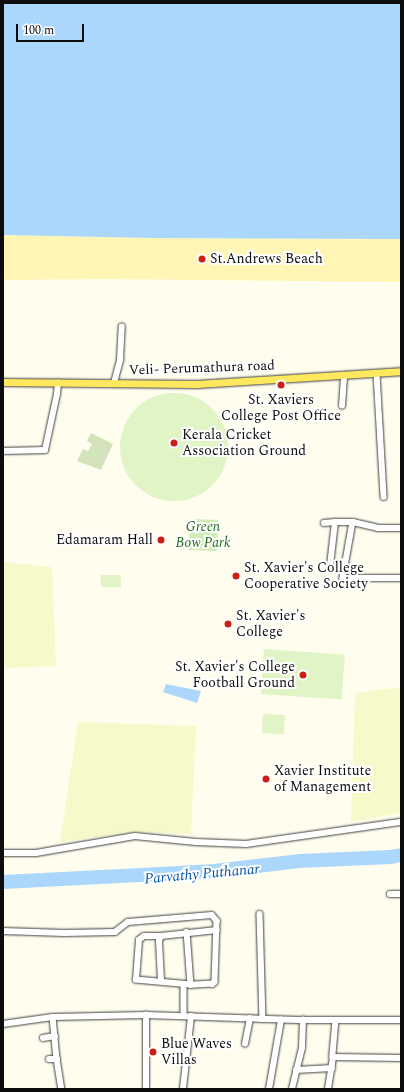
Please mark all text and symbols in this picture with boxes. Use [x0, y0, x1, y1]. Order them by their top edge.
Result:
scale bar [18, 16, 86, 42]
text: 100 m [23, 21, 54, 40]
place label: St.Andrews Beach [210, 251, 323, 267]
marker: St.Andrews Beach [197, 254, 207, 264]
street label: Veli- Perumathura road [129, 357, 275, 379]
marker: St. Xaviers College Post Office [276, 380, 286, 390]
place label: St. Xaviers College Post Office [221, 392, 341, 424]
place label: Kerala Cricket Association Ground [182, 427, 306, 460]
marker: Kerala Cricket Association Ground [169, 438, 179, 448]
park label: Green Bow Park [176, 519, 230, 552]
place label: Edamaram Hall [56, 532, 153, 548]
marker: Edamaram Hall [156, 535, 166, 545]
place label: St. Xavier's College Cooperative Society [244, 560, 368, 592]
marker: St. Xavier's College Cooperative Society [231, 571, 241, 581]
place label: St. Xavier's College [236, 608, 305, 640]
marker: St. Xavier's College [223, 619, 233, 629]
place label: St. Xavier's College Football Ground [175, 659, 295, 692]
marker: St. Xavier's College Football Ground [298, 670, 308, 680]
place label: Xavier Institute of Management [274, 763, 371, 796]
marker: Xavier Institute of Management [261, 774, 271, 784]
water label: Parvathy Puthanar [144, 860, 260, 888]
place label: Blue Waves Villas [161, 1036, 232, 1068]
marker: Blue Waves Villas [148, 1047, 158, 1057]

